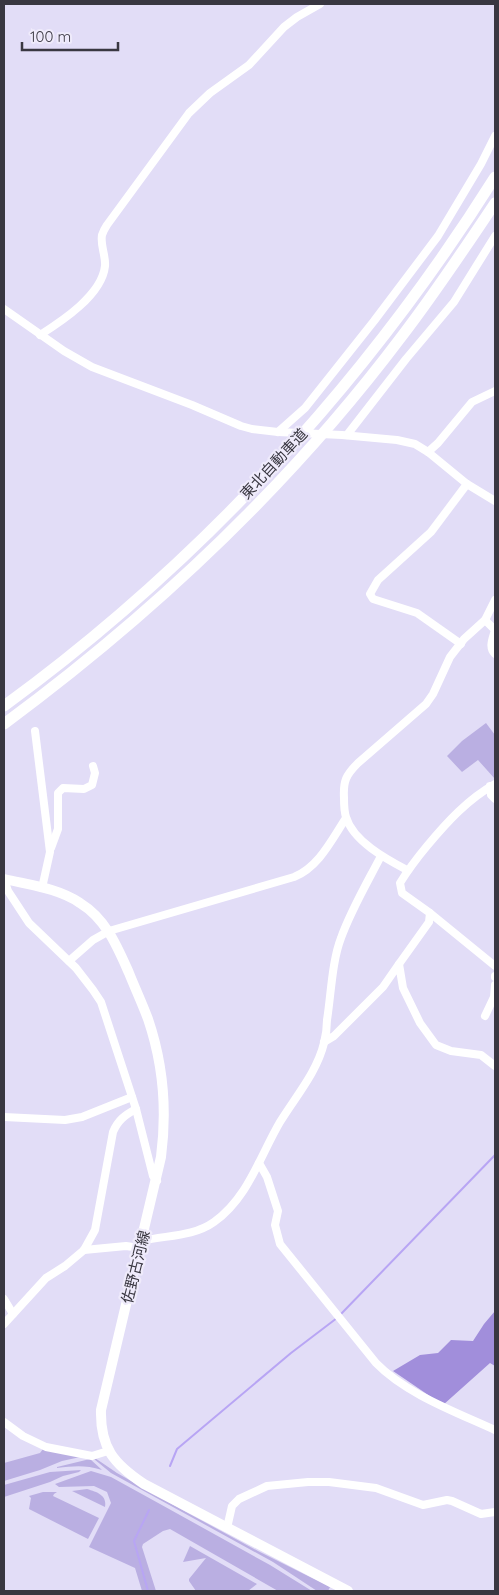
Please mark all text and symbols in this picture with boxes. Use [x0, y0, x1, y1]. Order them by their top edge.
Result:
scale bar [22, 20, 119, 52]
text: 100 m [30, 27, 71, 46]
street label: 東北自動車道 [236, 424, 311, 503]
street label: 佐野古河線 [117, 1228, 154, 1306]

